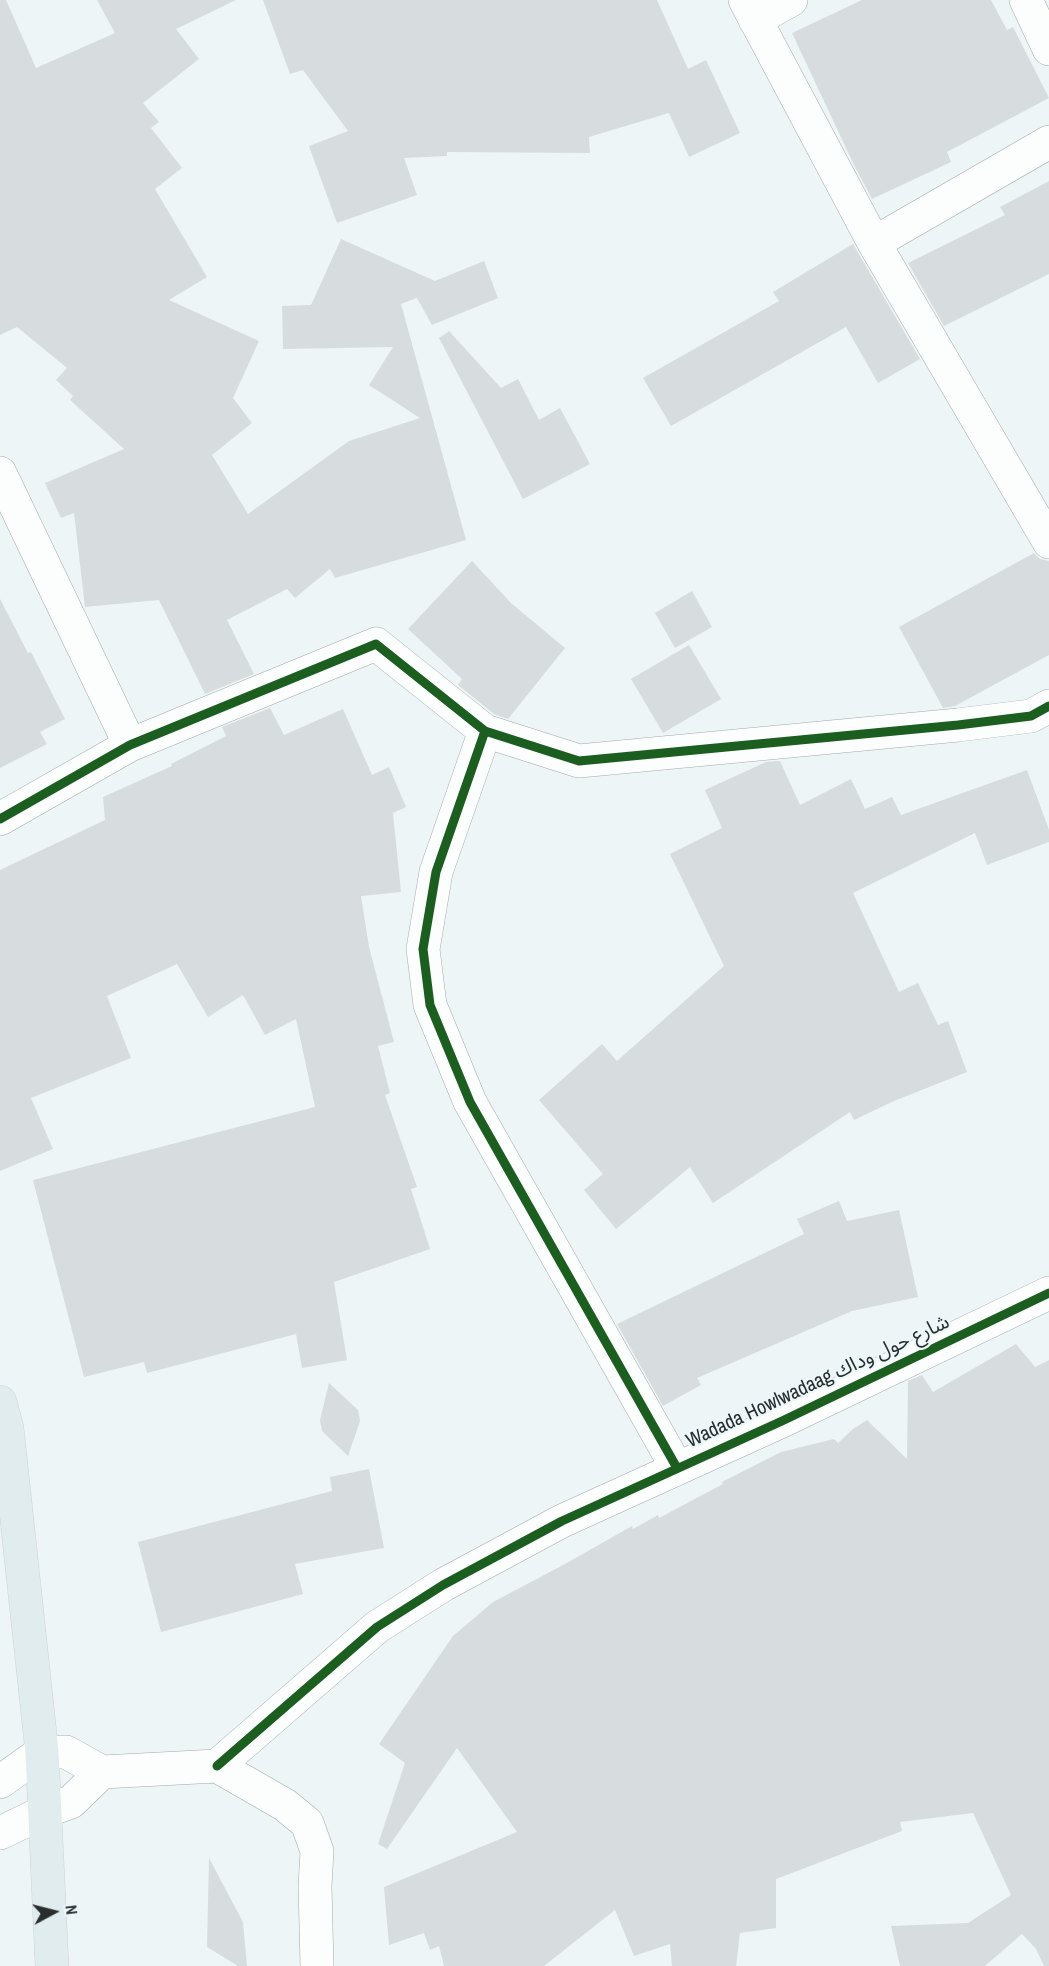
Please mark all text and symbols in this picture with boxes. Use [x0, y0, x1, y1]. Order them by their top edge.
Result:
street label: Wadada Howlwadaag شارع حول وداك [683, 1310, 953, 1454]
north arrow [24, 1882, 84, 1942]
text: N [60, 1904, 83, 1916]

